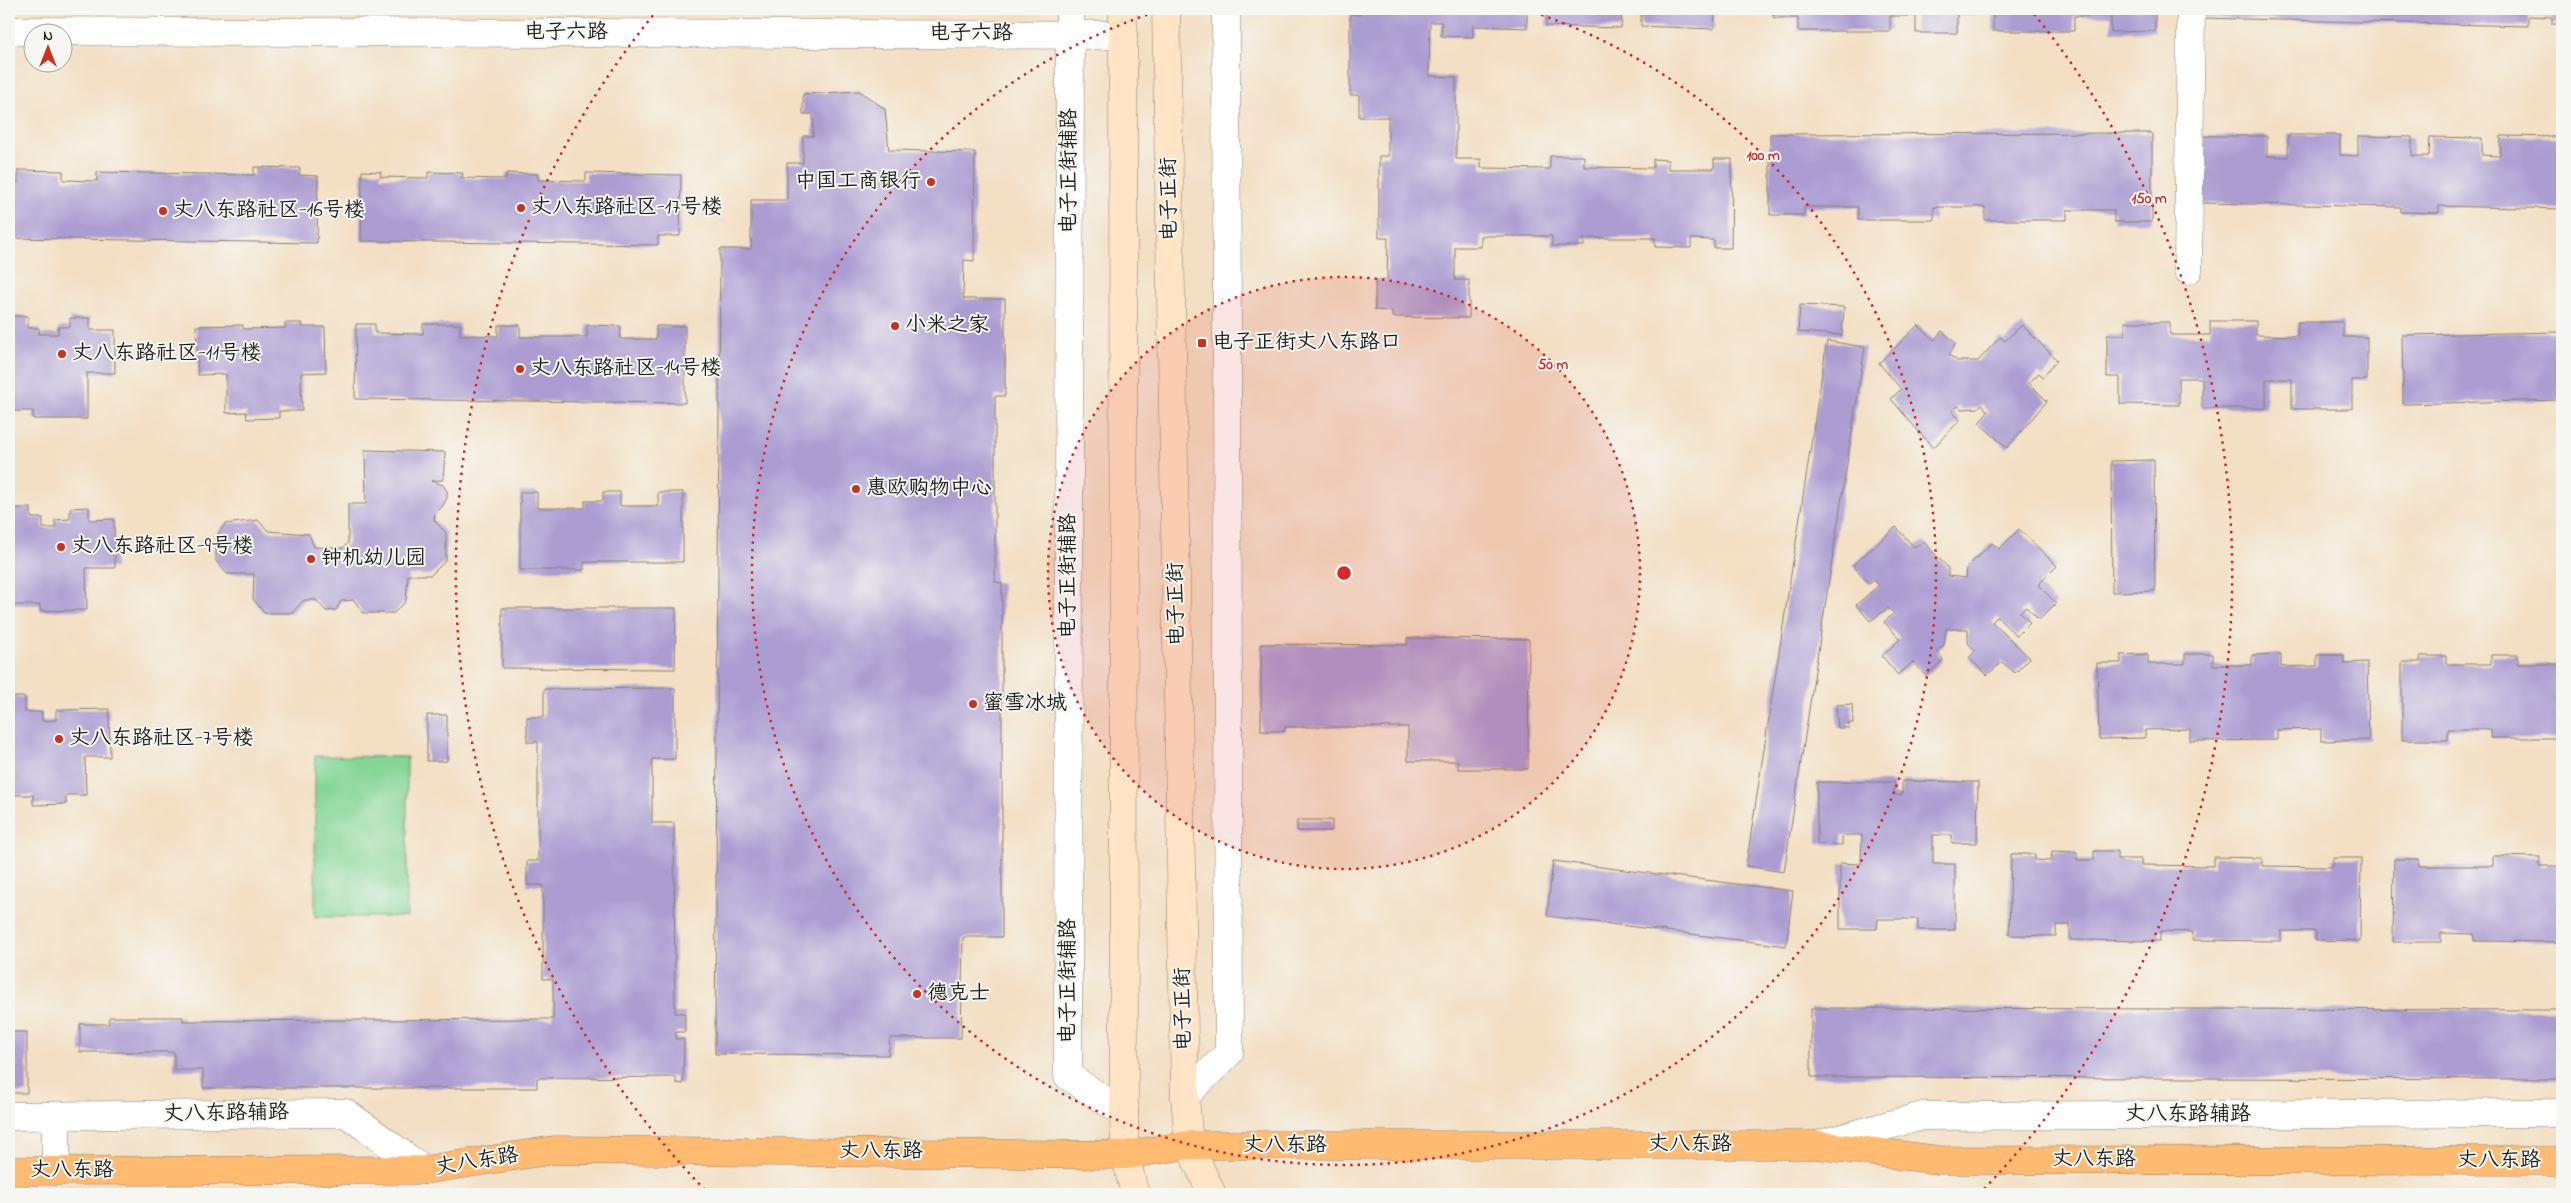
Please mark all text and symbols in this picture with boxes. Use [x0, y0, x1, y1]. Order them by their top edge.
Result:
street label: 电子六路 [524, 18, 608, 48]
street label: 电子六路 [929, 19, 1013, 49]
north arrow [22, 22, 72, 72]
text: N [43, 26, 53, 47]
street label: 电子正街辅路 [1055, 108, 1085, 234]
text: 100 m [1746, 145, 1780, 167]
street label: 电子正街 [1154, 157, 1186, 241]
place label: 中国工商银行 [795, 167, 921, 197]
marker: 中国工商银行 [925, 176, 937, 188]
text: 150 m [2131, 188, 2167, 210]
place label: 丈八东路社区-17号楼 [531, 193, 722, 223]
place label: 丈八东路社区-16号楼 [173, 196, 365, 226]
marker: 丈八东路社区-17号楼 [515, 202, 527, 214]
marker: 丈八东路社区-16号楼 [157, 205, 169, 217]
place label: 小米之家 [905, 311, 989, 341]
marker: 小米之家 [889, 320, 901, 332]
place label: 电子正街丈八东路口 [1212, 328, 1401, 358]
marker: 电子正街丈八东路口 [1196, 337, 1208, 349]
place label: 丈八东路社区-11号楼 [72, 339, 261, 369]
marker: 丈八东路社区-11号楼 [56, 348, 68, 360]
place label: 丈八东路社区-14号楼 [530, 354, 721, 384]
text: 50 m [1538, 354, 1569, 376]
marker: 丈八东路社区-14号楼 [514, 363, 526, 375]
place label: 惠欧购物中心 [866, 474, 992, 504]
marker: 惠欧购物中心 [850, 483, 862, 495]
street label: 电子正街辅路 [1054, 513, 1084, 639]
place label: 丈八东路社区-9号楼 [71, 532, 253, 562]
marker: 丈八东路社区-9号楼 [55, 541, 67, 553]
place label: 钟机幼儿园 [321, 544, 426, 574]
marker: 钟机幼儿园 [305, 553, 317, 565]
street label: 电子正街 [1161, 562, 1193, 646]
centre of rings [1335, 564, 1353, 582]
place label: 蜜雪冰城 [983, 689, 1067, 719]
marker: 蜜雪冰城 [967, 698, 979, 710]
place label: 丈八东路社区-7号楼 [69, 724, 254, 754]
marker: 丈八东路社区-7号楼 [53, 733, 65, 745]
street label: 电子正街辅路 [1054, 918, 1084, 1044]
street label: 电子正街 [1168, 967, 1200, 1051]
place label: 德克士 [927, 979, 990, 1009]
marker: 德克士 [911, 988, 923, 1000]
street label: 丈八东路辅路 [163, 1098, 289, 1130]
street label: 丈八东路辅路 [2125, 1100, 2251, 1130]
street label: 丈八东路 [1648, 1130, 1732, 1160]
street label: 丈八东路 [1243, 1131, 1327, 1161]
street label: 丈八东路 [839, 1137, 923, 1167]
street label: 丈八东路 [433, 1141, 521, 1183]
street label: 丈八东路 [2052, 1145, 2136, 1175]
street label: 丈八东路 [2457, 1146, 2541, 1176]
street label: 丈八东路 [30, 1156, 114, 1186]

